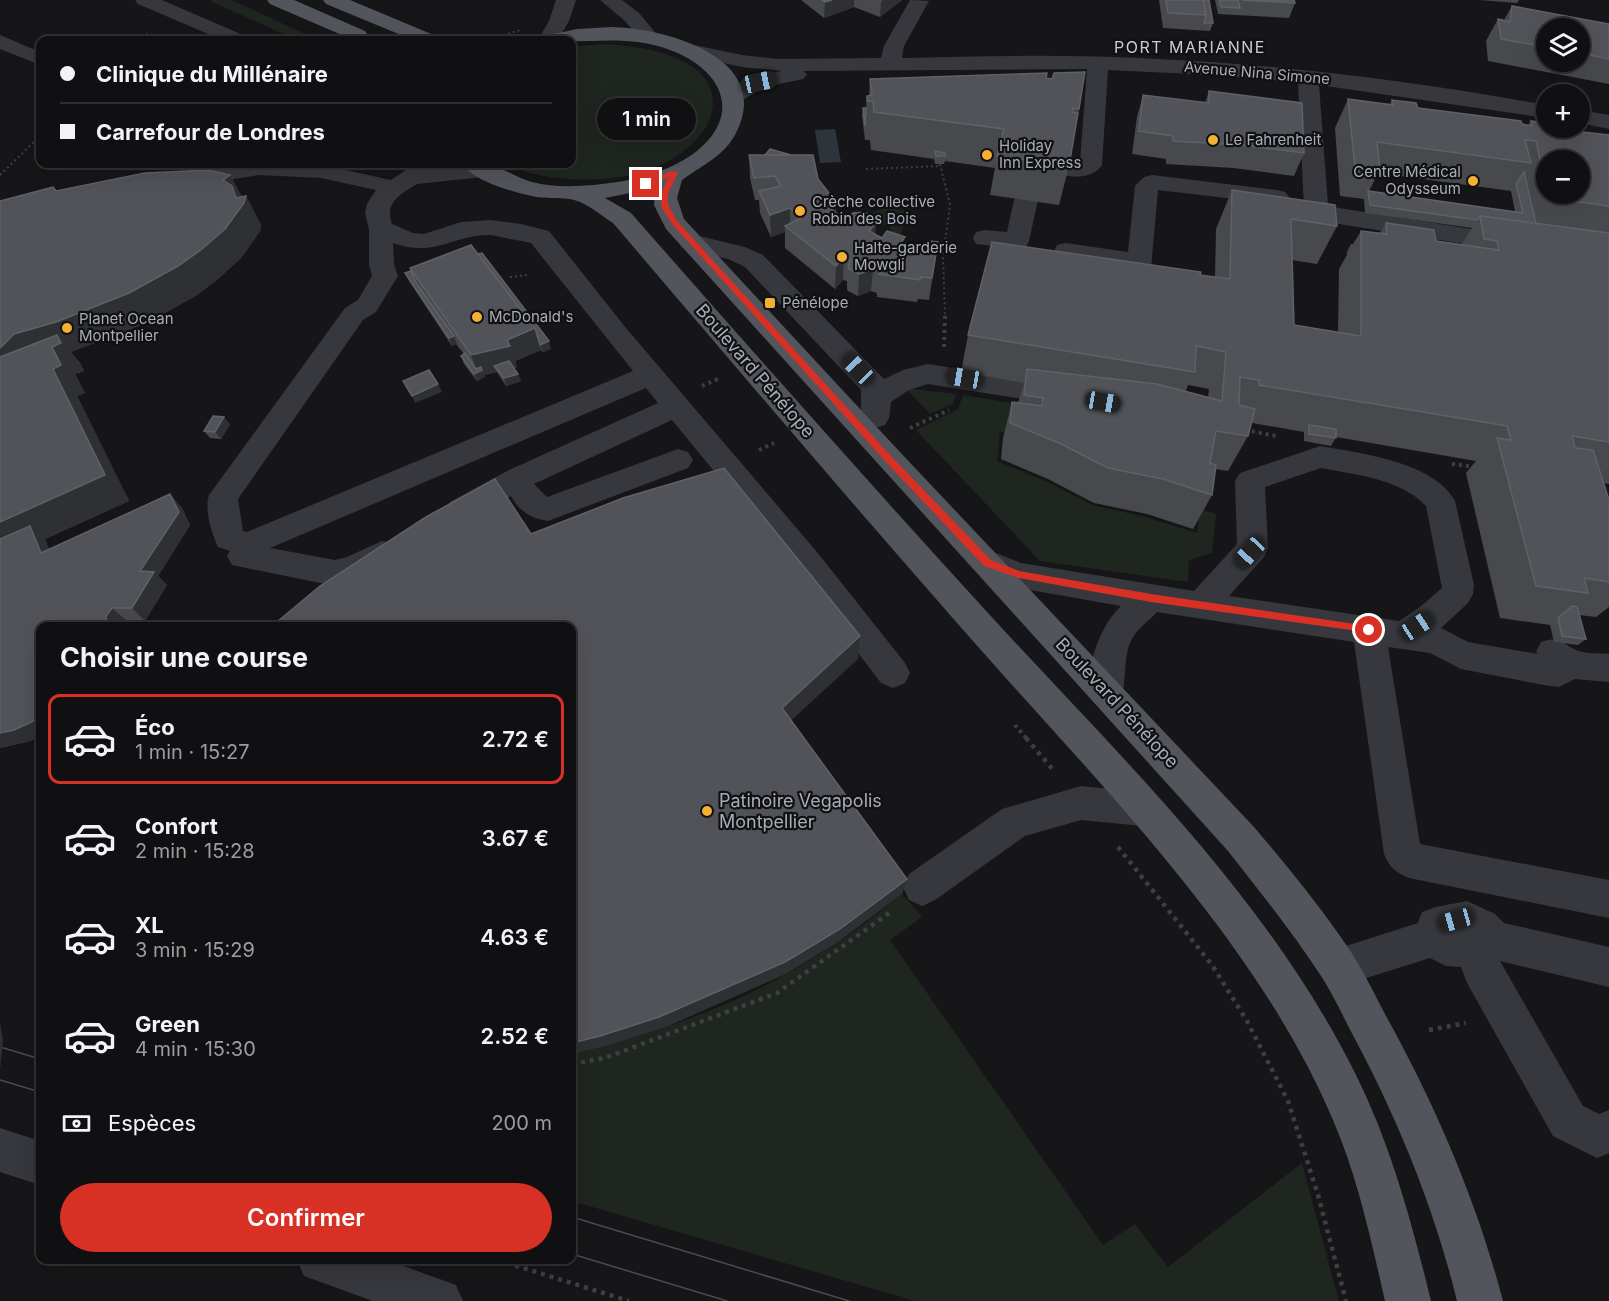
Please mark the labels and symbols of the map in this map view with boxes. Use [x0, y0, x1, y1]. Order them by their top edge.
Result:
district label: PORT MARIANNE [1114, 37, 1266, 57]
street label: Avenue Nina Simone [1183, 57, 1331, 88]
car [740, 69, 778, 95]
callout: 1 min [596, 97, 696, 139]
place label: Le Fahrenheit [1225, 130, 1321, 149]
marker: Le Fahrenheit [1206, 133, 1220, 147]
place label: Holiday Inn Express [999, 136, 1081, 172]
marker: Holiday Inn Express [980, 148, 994, 162]
place label: Centre Médical Odysseum [1353, 162, 1461, 198]
route end [632, 170, 659, 197]
marker: Centre Médical Odysseum [1466, 174, 1480, 188]
place label: Crèche collective Robin des Bois [812, 192, 935, 228]
marker: Crèche collective Robin des Bois [793, 204, 807, 218]
place label: Halte-garderie Mowgli [854, 238, 957, 274]
marker: Halte-garderie Mowgli [835, 250, 849, 264]
place label: Pénélope [782, 293, 848, 312]
marker: Pénélope [763, 296, 777, 310]
street label: Boulevard Pénélope [692, 300, 819, 442]
place label: McDonald's [489, 307, 574, 326]
place label: Planet Ocean Montpellier [79, 309, 174, 345]
marker: McDonald's [470, 310, 484, 324]
marker: Planet Ocean Montpellier [60, 321, 74, 335]
car [839, 350, 877, 388]
car [946, 366, 984, 390]
car [1084, 390, 1122, 414]
car [1231, 533, 1269, 571]
car [1397, 609, 1437, 643]
route start [1355, 616, 1382, 643]
street label: Boulevard Pénélope [1052, 633, 1183, 772]
place label: Patinoire Vegapolis Montpellier [719, 790, 882, 832]
marker: Patinoire Vegapolis Montpellier [700, 804, 714, 818]
car [1436, 906, 1476, 934]

